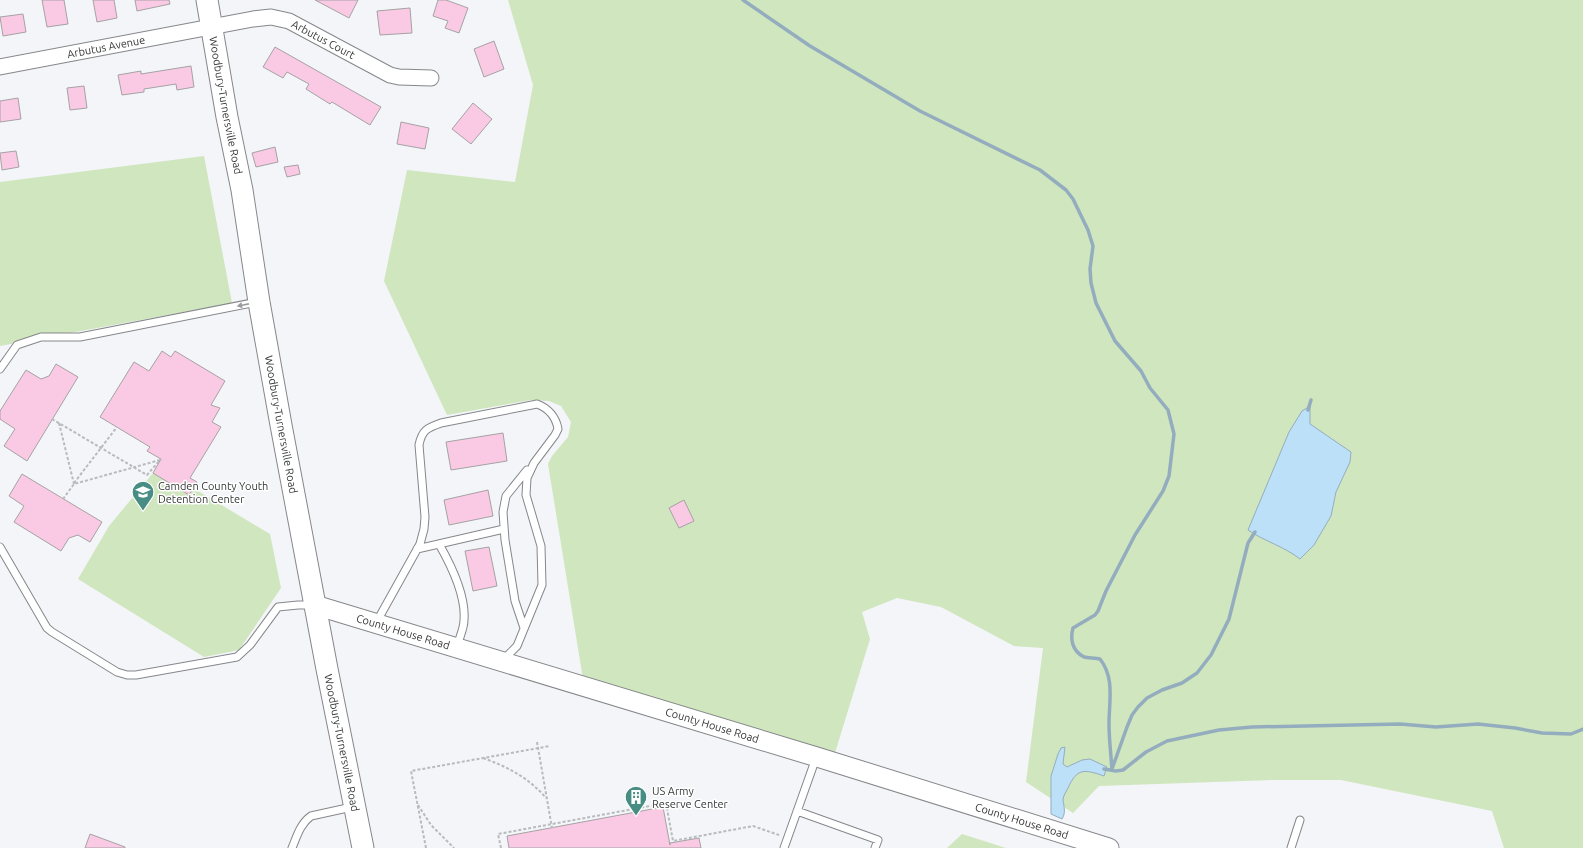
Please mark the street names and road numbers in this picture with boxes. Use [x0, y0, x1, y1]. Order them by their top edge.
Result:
street label: Arbutus Court [290, 18, 358, 61]
street label: Arbutus Avenue [66, 34, 146, 60]
street label: Woodbury-Turnersville Road [207, 35, 245, 175]
street label: Woodbury-Turnersville Road [263, 355, 300, 494]
street label: County House Road [355, 612, 451, 651]
street label: Woodbury-Turnersville Road [322, 673, 362, 813]
street label: County House Road [664, 705, 760, 745]
street label: County House Road [974, 801, 1070, 841]

